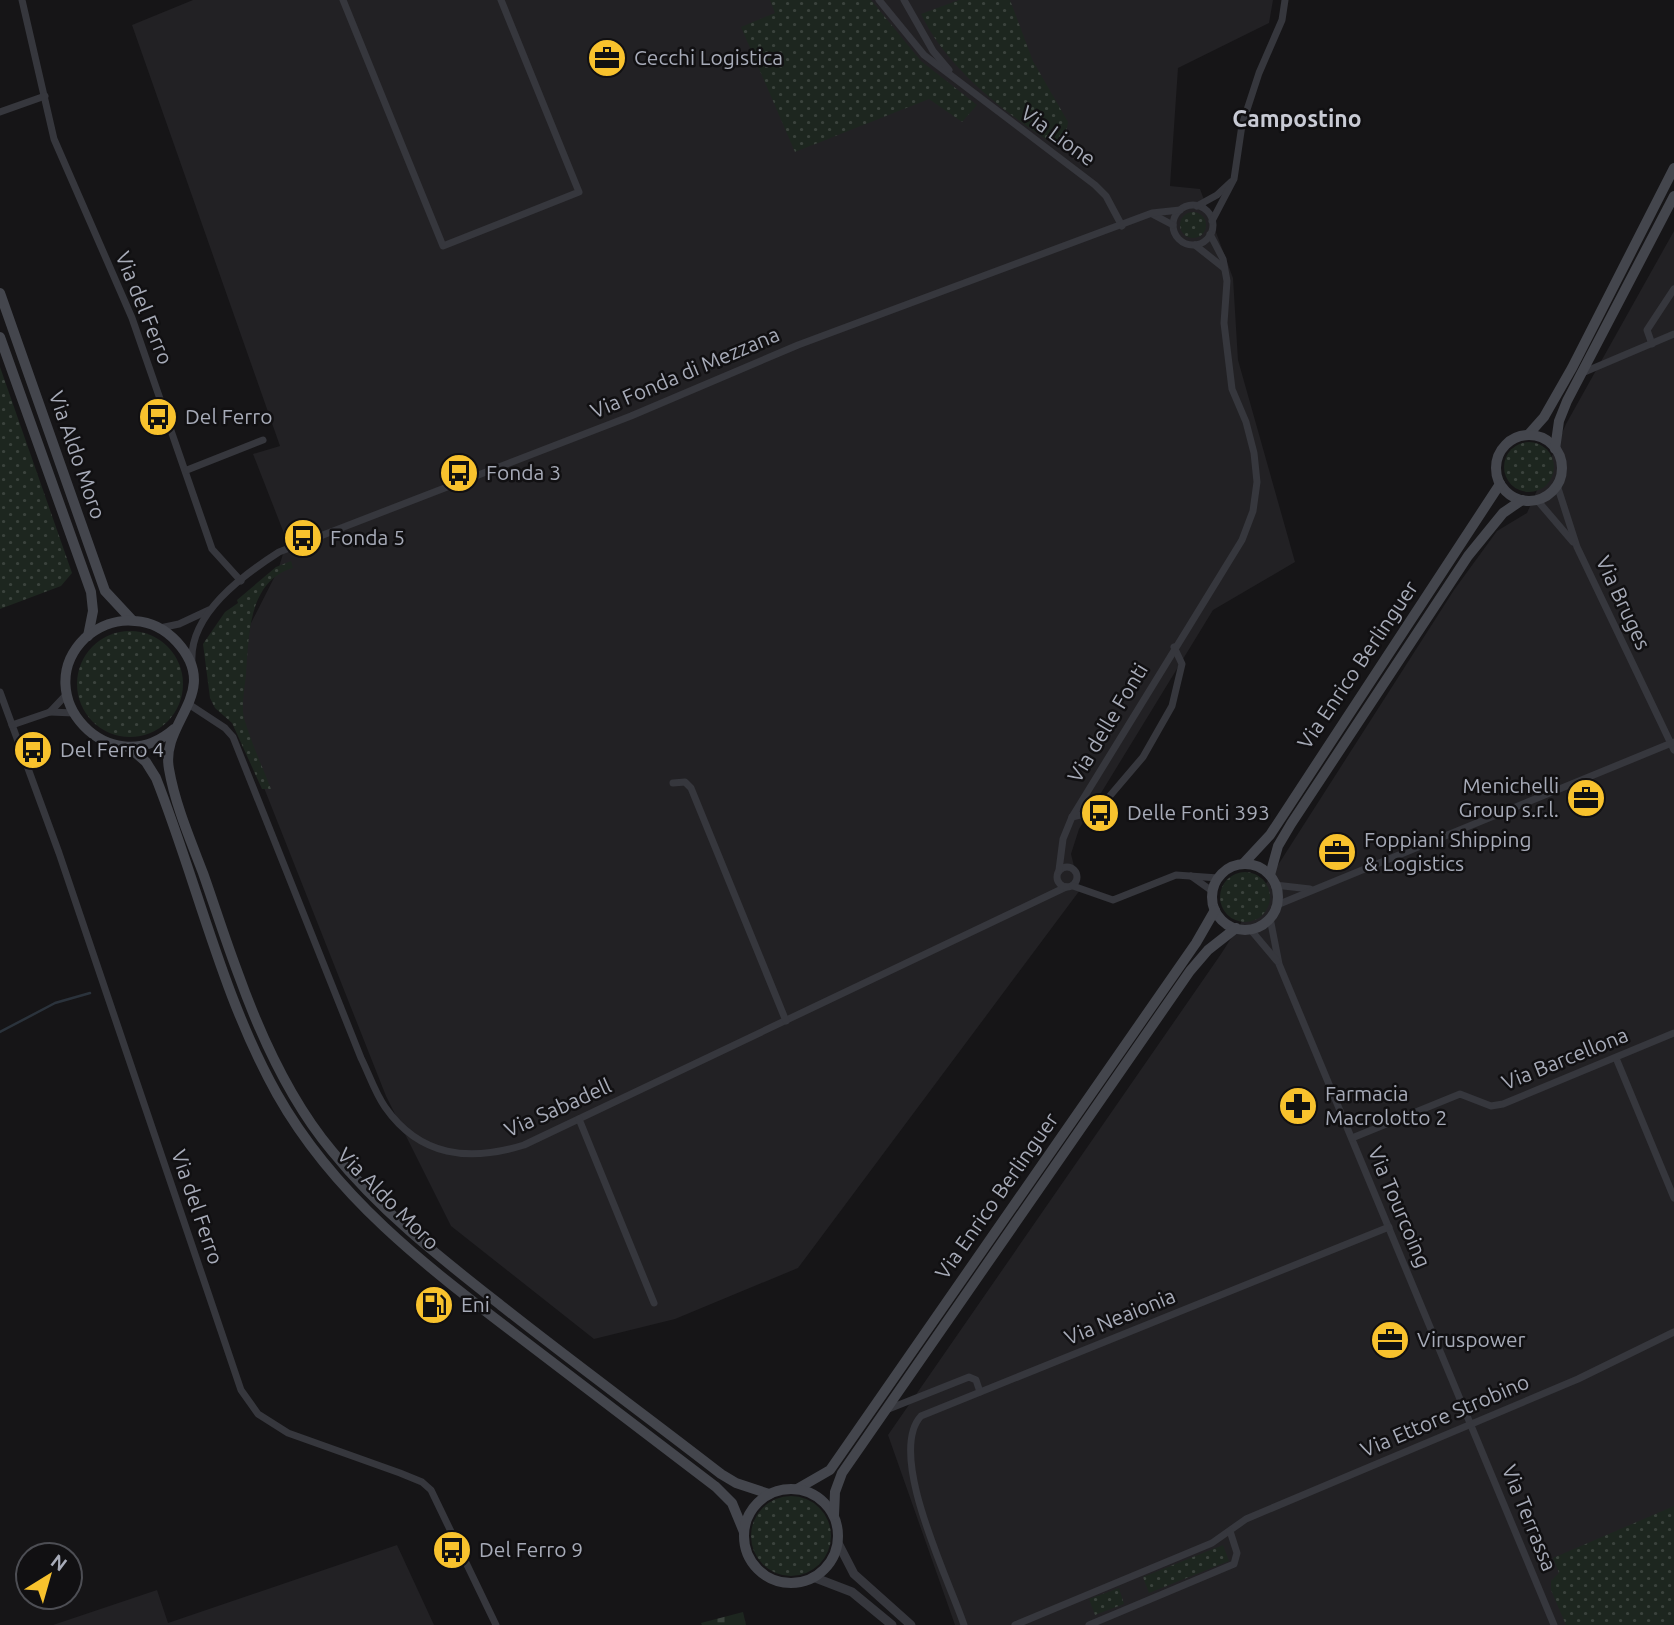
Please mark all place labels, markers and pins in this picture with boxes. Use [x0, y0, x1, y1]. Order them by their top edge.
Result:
office icon: Cecchi Logistica [586, 37, 628, 79]
place label: Cecchi Logistica [634, 45, 783, 69]
bus stop icon: Del Ferro [137, 396, 179, 438]
place label: Del Ferro [185, 404, 273, 428]
bus stop icon: Fonda 3 [438, 452, 480, 494]
place label: Fonda 3 [486, 460, 561, 484]
bus stop icon: Fonda 5 [282, 517, 324, 559]
place label: Fonda 5 [330, 525, 405, 549]
bus stop icon: Del Ferro 4 [12, 729, 54, 771]
place label: Del Ferro 4 [60, 737, 164, 761]
place label: Menichelli Group s.r.l. [1459, 773, 1559, 821]
office icon: Menichelli Group s.r.l. [1565, 777, 1607, 819]
bus stop icon: Delle Fonti 393 [1079, 792, 1121, 834]
place label: Delle Fonti 393 [1127, 800, 1270, 824]
place label: Foppiani Shipping & Logistics [1364, 827, 1532, 875]
office icon: Foppiani Shipping & Logistics [1316, 831, 1358, 873]
place label: Farmacia Macrolotto 2 [1325, 1081, 1447, 1129]
pharmacy icon: Farmacia Macrolotto 2 [1277, 1085, 1319, 1127]
fuel station icon: Eni [413, 1284, 455, 1326]
place label: Eni [461, 1292, 490, 1316]
office icon: Viruspower [1369, 1319, 1411, 1361]
place label: Viruspower [1417, 1327, 1526, 1351]
bus stop icon: Del Ferro 9 [431, 1529, 473, 1571]
place label: Del Ferro 9 [479, 1537, 583, 1561]

